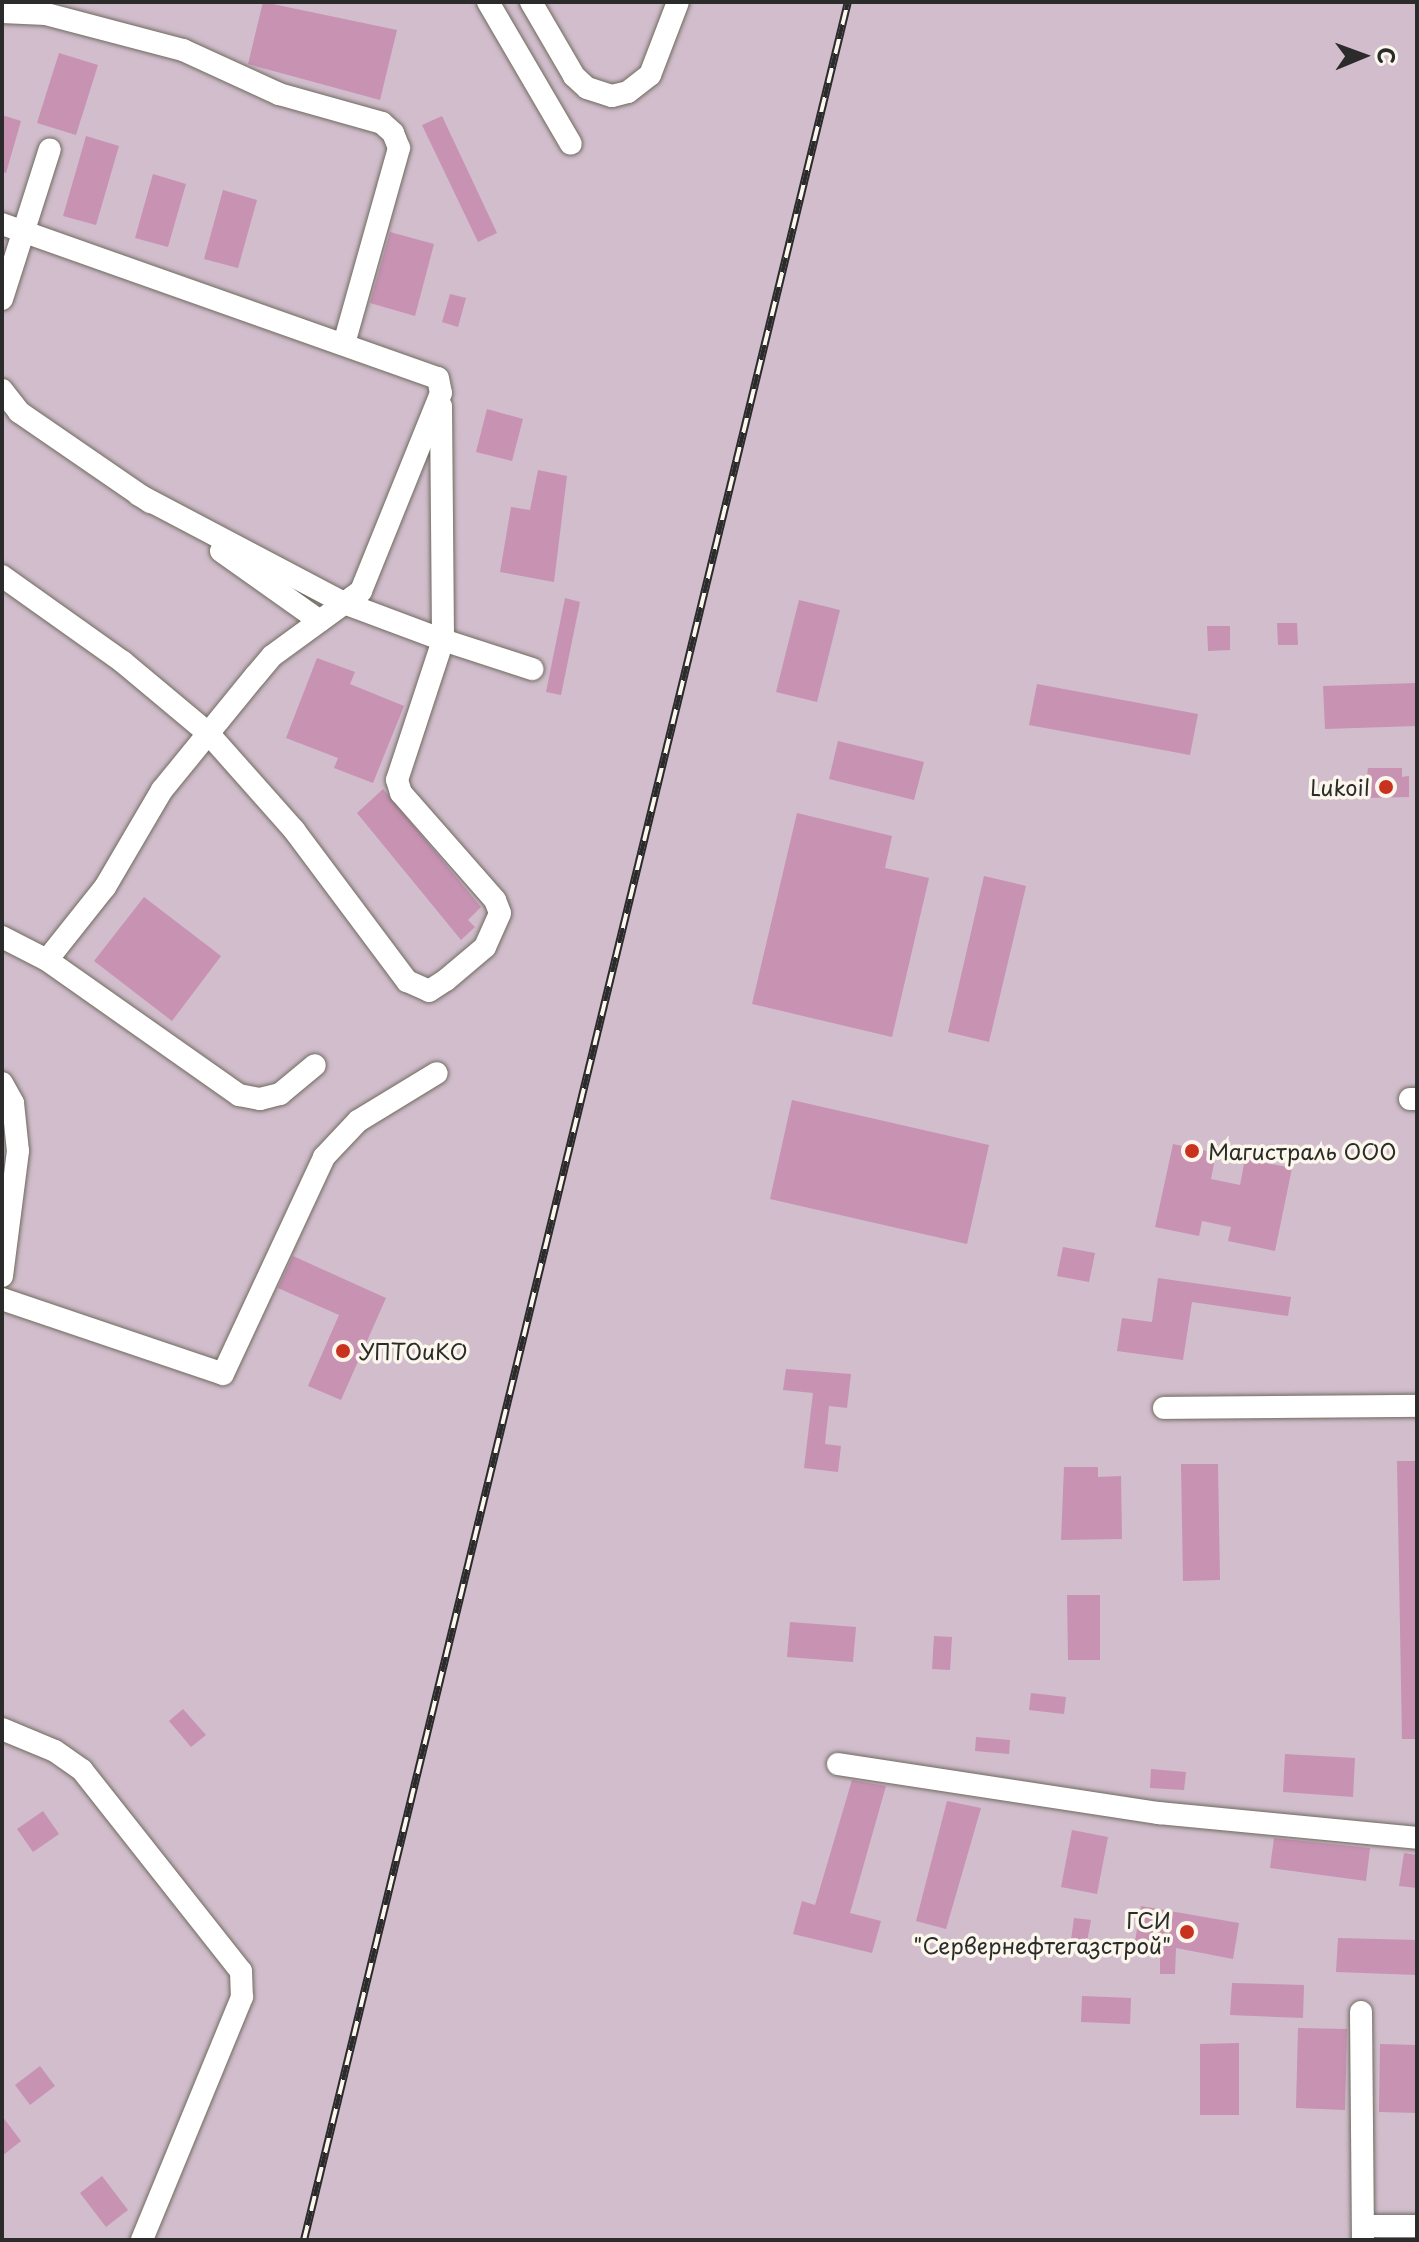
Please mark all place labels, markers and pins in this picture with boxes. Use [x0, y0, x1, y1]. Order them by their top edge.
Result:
place label: Lukoil [1310, 774, 1370, 800]
marker: Lukoil [1377, 778, 1395, 796]
place label: Магистраль ООО [1208, 1138, 1397, 1164]
marker: Магистраль ООО [1183, 1142, 1201, 1160]
place label: УПТОиКО [359, 1338, 468, 1364]
marker: УПТОиКО [334, 1342, 352, 1360]
place label: ГСИ "Сервернефтегазстрой" [913, 1906, 1171, 1958]
marker: ГСИ "Сервернефтегазстрой" [1178, 1923, 1196, 1941]

